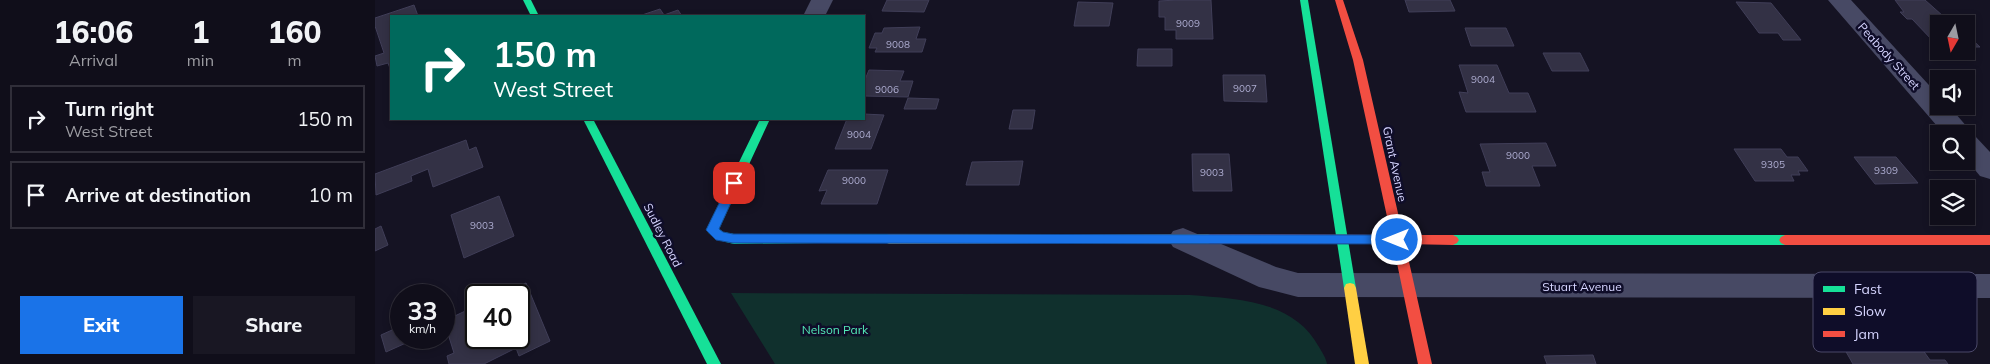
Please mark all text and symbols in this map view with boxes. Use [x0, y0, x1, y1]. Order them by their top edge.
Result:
text: 16:06 [53, 13, 133, 51]
text: 1 [191, 13, 209, 51]
text: 160 [268, 13, 322, 51]
north arrow [1930, 15, 1975, 60]
map controls [1930, 15, 1975, 225]
house number: 9009 [1176, 17, 1200, 30]
street label: Peabody Street [1855, 19, 1923, 93]
text: 150 m [493, 32, 597, 76]
icon: right [410, 35, 475, 100]
house number: 9008 [886, 38, 910, 51]
text: Arrival [69, 50, 118, 70]
text: min [187, 50, 214, 70]
text: m [287, 50, 302, 70]
button: sound [1930, 70, 1975, 115]
house number: 9004 [1471, 73, 1495, 86]
text: West Street [493, 75, 613, 103]
house number: 9007 [1233, 82, 1257, 95]
house number: 9006 [875, 83, 899, 96]
text: Turn right [65, 97, 154, 121]
icon: right [22, 105, 50, 133]
text: 150 m [297, 107, 353, 131]
text: West Street [65, 121, 152, 141]
street label: Grant Avenue [1380, 125, 1410, 203]
button: search [1930, 125, 1975, 170]
house number: 9004 [847, 128, 871, 141]
house number: 9000 [1506, 149, 1530, 162]
house number: 9305 [1761, 158, 1785, 171]
pin [713, 162, 755, 204]
house number: 9309 [1874, 164, 1898, 177]
house number: 9003 [1200, 166, 1224, 179]
icon: arrive [720, 169, 748, 197]
house number: 9000 [842, 174, 866, 187]
button: layers [1930, 180, 1975, 225]
icon: arrive [22, 181, 50, 209]
text: Arrive at destination [65, 183, 251, 207]
text: 10 m [309, 183, 353, 207]
street label: Sudley Road [640, 200, 686, 270]
position arrow [1370, 213, 1422, 265]
house number: 9003 [470, 219, 494, 232]
legend [1813, 272, 1977, 352]
street label: Stuart Avenue [1542, 279, 1622, 294]
text: Fast [1854, 280, 1882, 298]
speed limit sign: 40 [465, 284, 530, 349]
text: 33 [407, 295, 438, 326]
button: Exit [20, 296, 183, 354]
button: Share [193, 296, 355, 354]
text: Slow [1854, 302, 1886, 320]
text: km/h [409, 321, 436, 336]
park label: Nelson Park [802, 322, 869, 337]
text: Jam [1854, 325, 1879, 343]

